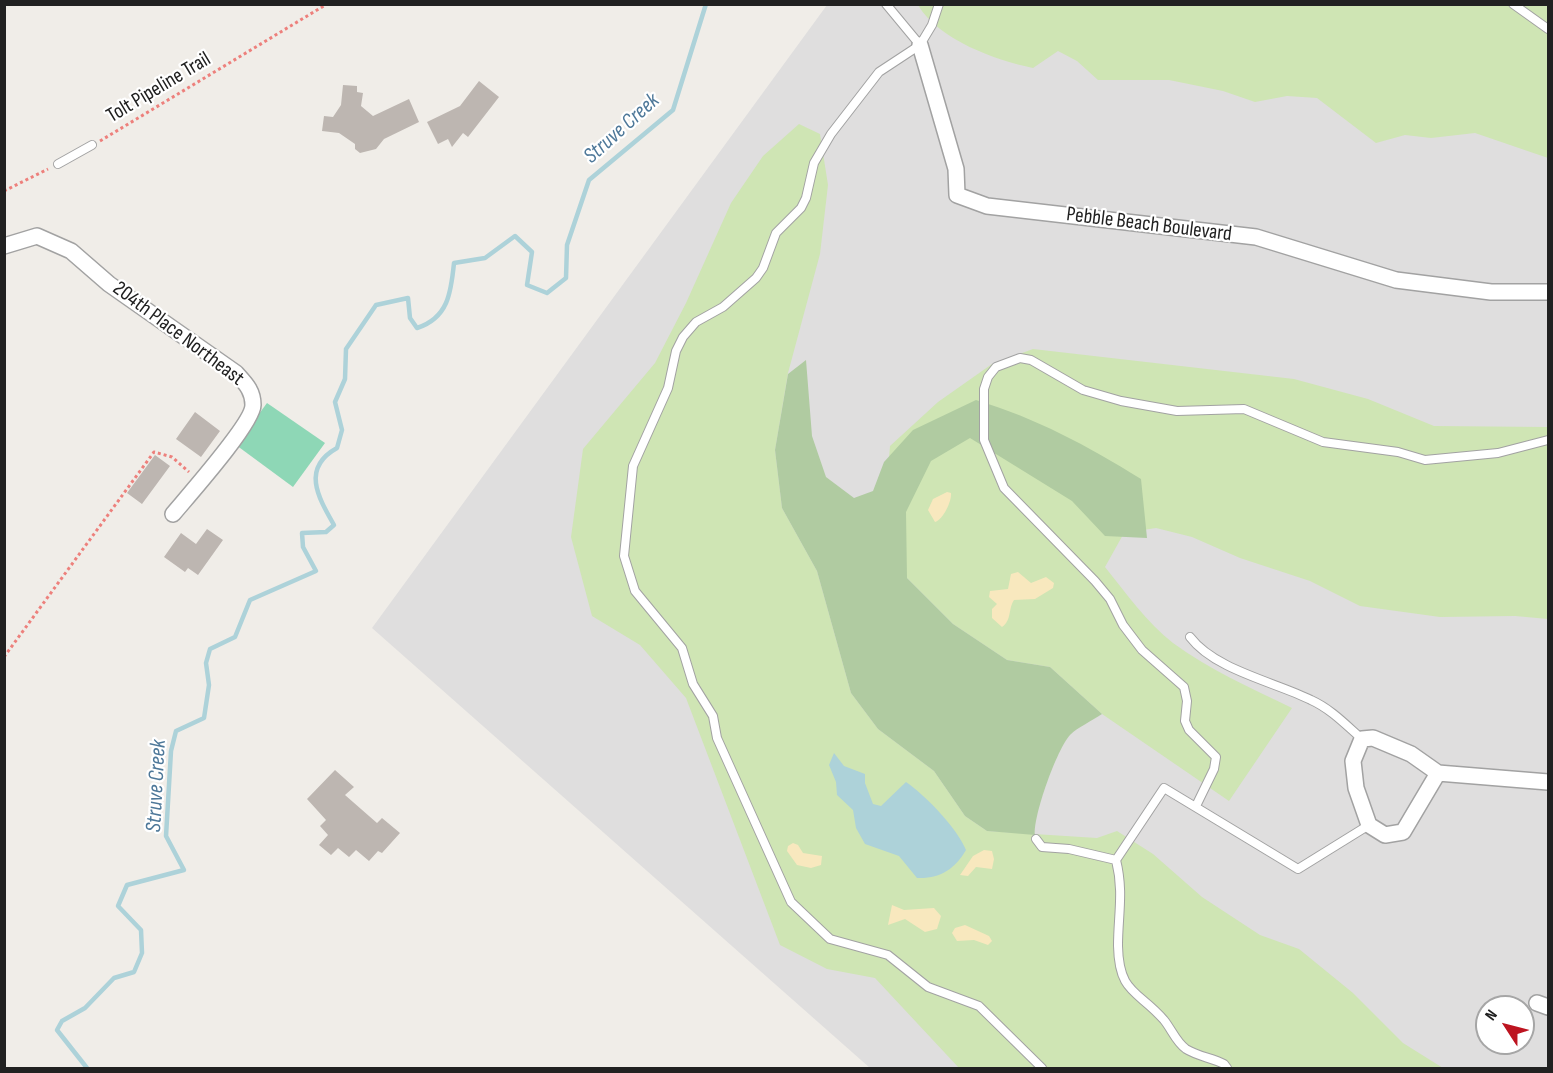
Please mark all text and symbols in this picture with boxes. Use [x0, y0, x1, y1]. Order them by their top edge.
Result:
street label: Tolt Pipeline Trail [102, 47, 216, 129]
water label: Struve Creek [579, 88, 665, 170]
street label: Pebble Beach Boulevard [1065, 202, 1233, 248]
street label: 204th Place Northeast [107, 276, 249, 392]
water label: Struve Creek [141, 739, 173, 833]
north arrow [1475, 995, 1535, 1055]
text: N [1481, 1006, 1502, 1024]

